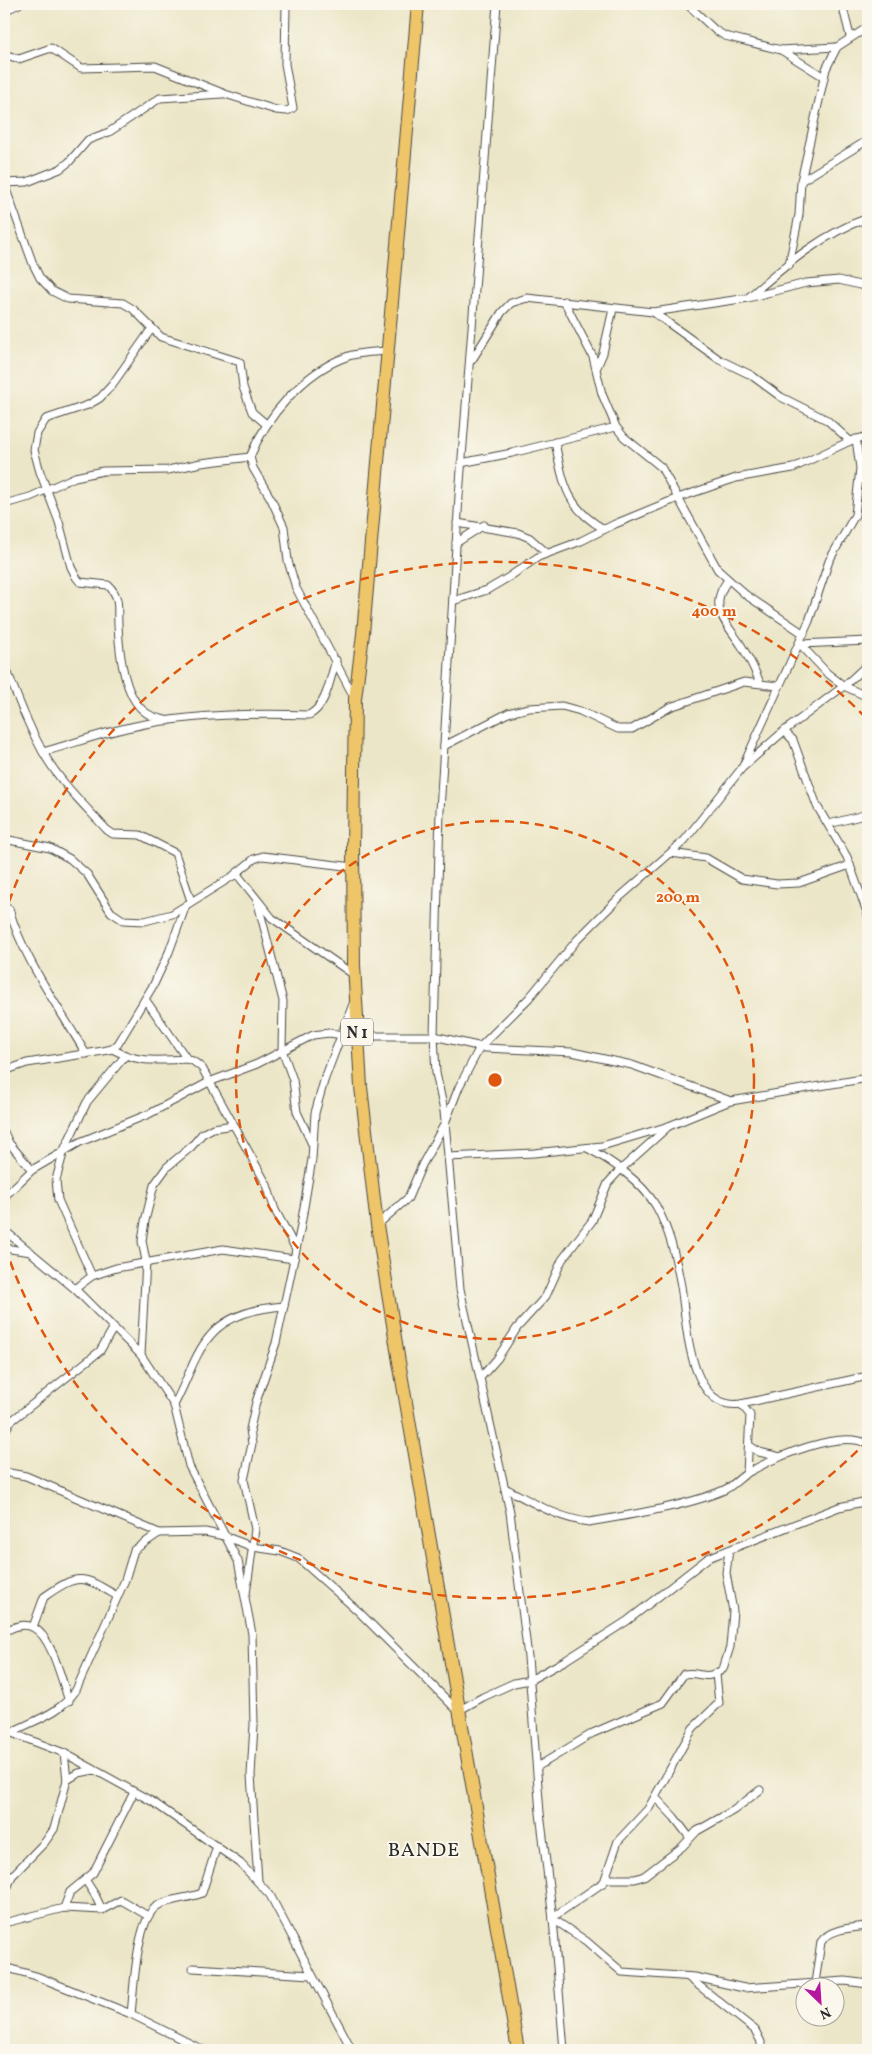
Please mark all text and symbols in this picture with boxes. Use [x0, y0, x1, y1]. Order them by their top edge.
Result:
text: 400 m [692, 602, 737, 623]
text: 200 m [656, 888, 700, 909]
road number: N 1 [341, 1019, 373, 1046]
centre of rings [486, 1071, 504, 1089]
district label: BANDE [388, 1837, 460, 1865]
north arrow [794, 1976, 844, 2026]
text: N [816, 2002, 833, 2023]

